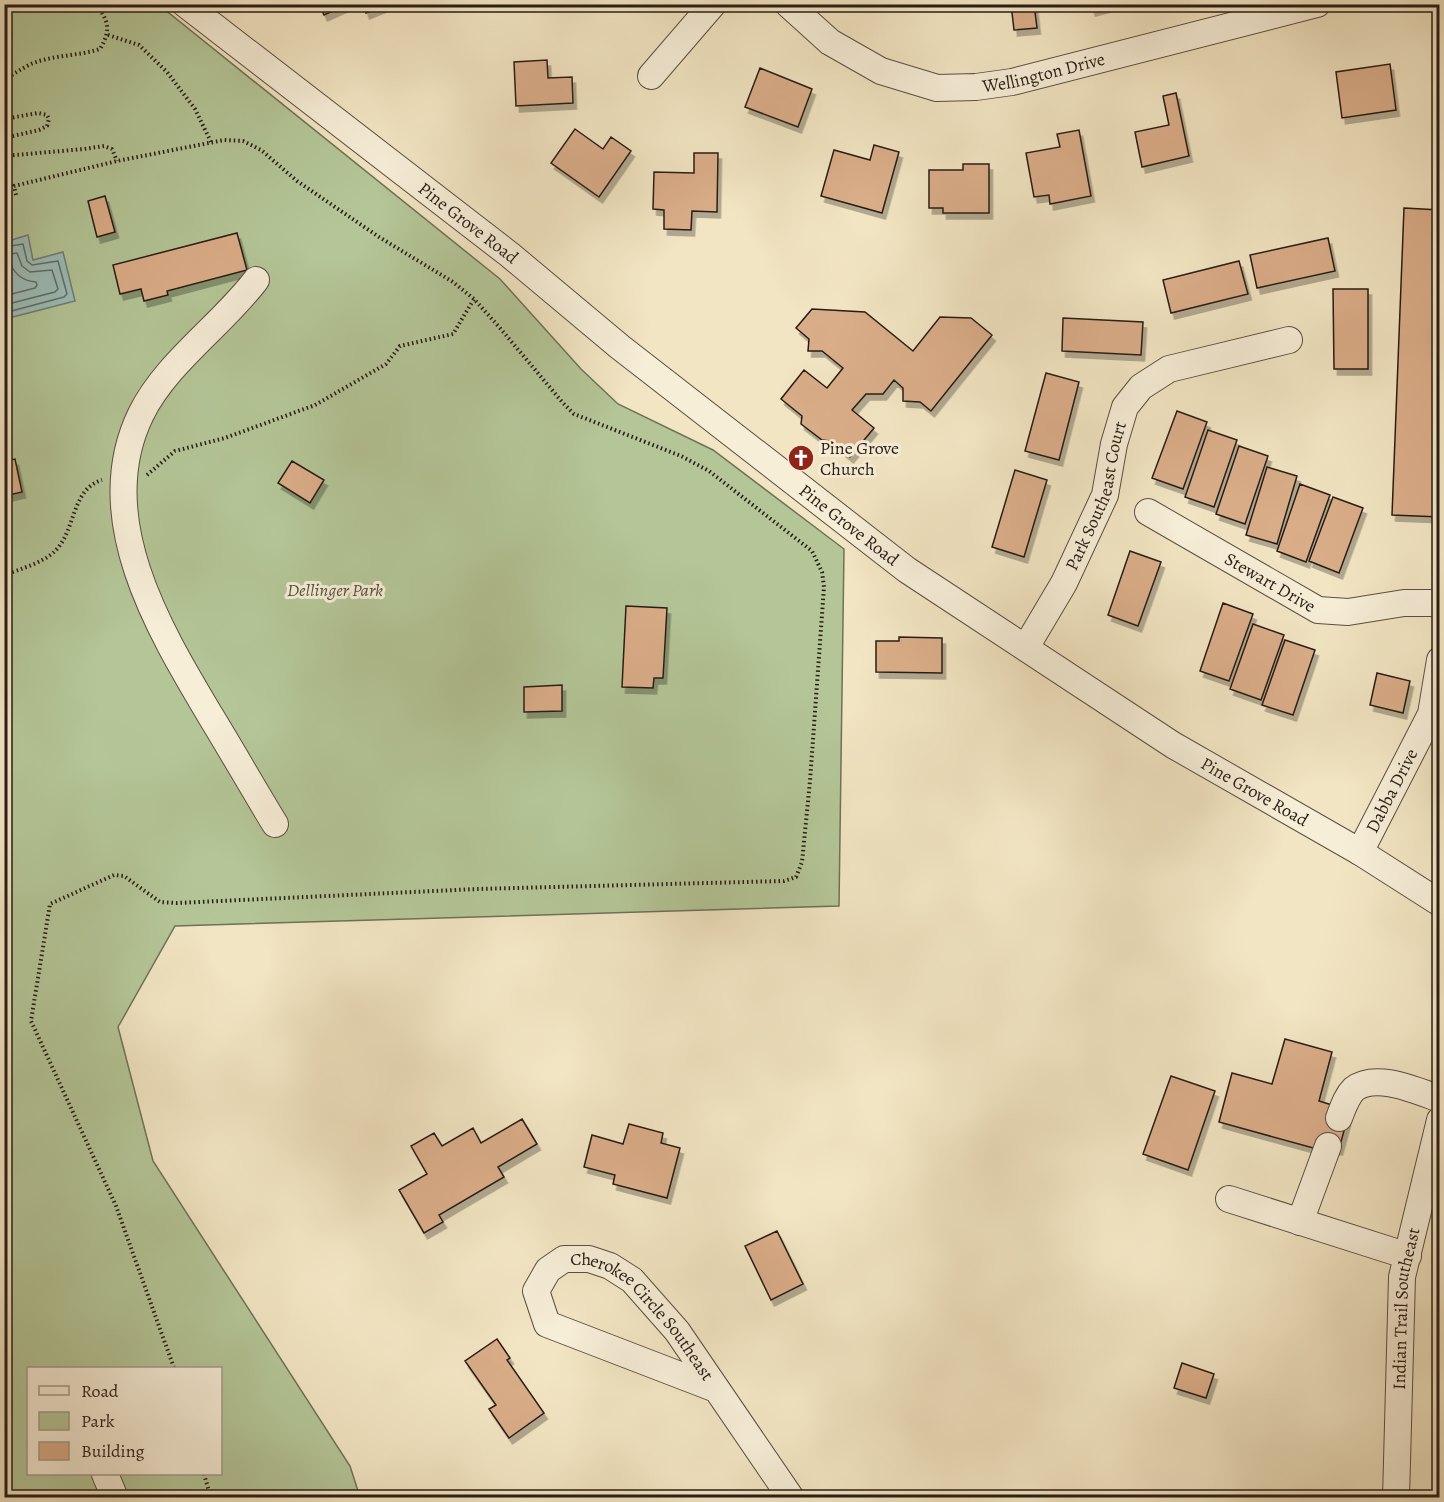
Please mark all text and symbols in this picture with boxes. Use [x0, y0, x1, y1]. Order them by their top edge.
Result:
street label: Wellington Drive [980, 47, 1107, 98]
street label: Pine Grove Road [413, 177, 524, 269]
street label: Park Southeast Court [1060, 418, 1132, 574]
place label: Pine Grove Church [820, 436, 899, 481]
church icon: Pine Grove Church [786, 443, 816, 473]
street label: Pine Grove Road [794, 479, 904, 571]
street label: Stewart Drive [1220, 547, 1320, 618]
park label: Dellinger Park [287, 578, 383, 602]
street label: Dabba Drive [1360, 744, 1423, 837]
street label: Pine Grove Road [1197, 751, 1313, 832]
street label: Indian Trail Southeast [1387, 1225, 1426, 1390]
street label: Cherokee Circle Southeast [570, 1247, 719, 1385]
legend [27, 1367, 222, 1475]
text: Road [81, 1379, 119, 1403]
text: Park [81, 1409, 115, 1433]
text: Building [81, 1439, 145, 1463]

